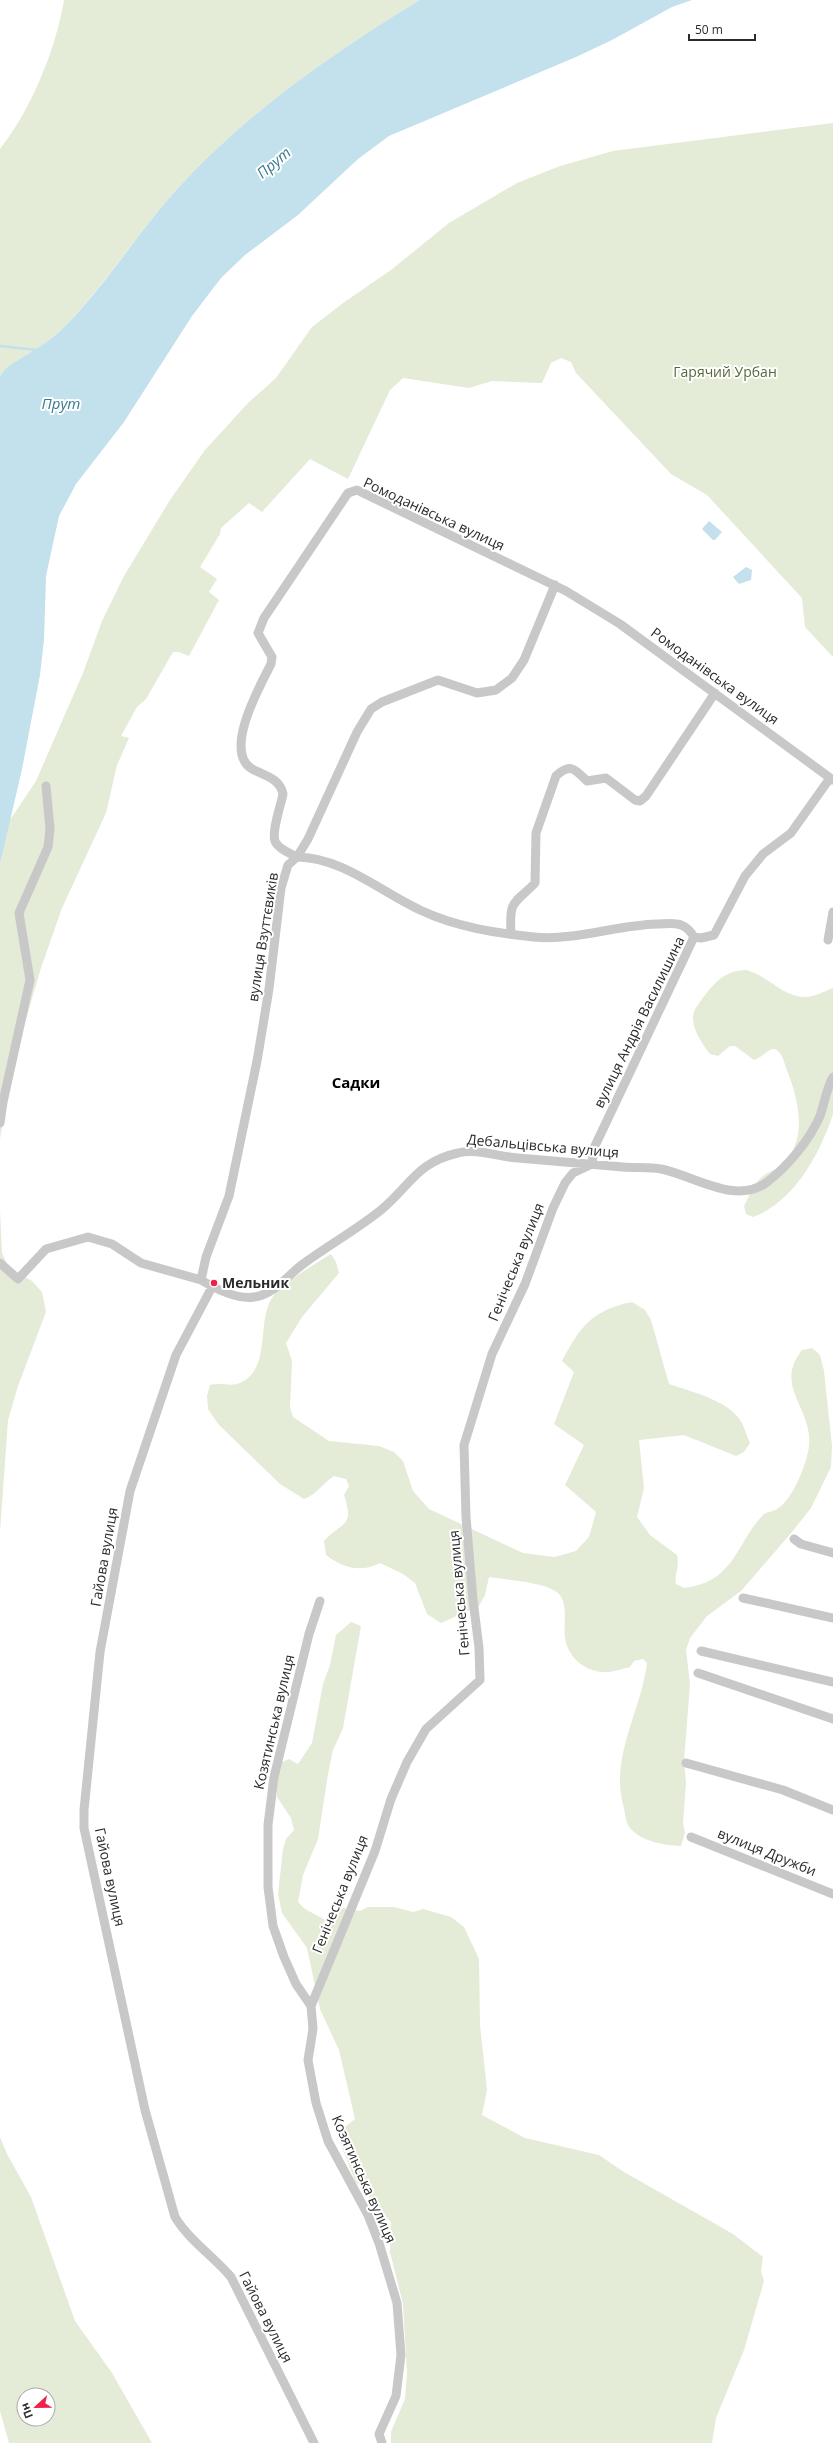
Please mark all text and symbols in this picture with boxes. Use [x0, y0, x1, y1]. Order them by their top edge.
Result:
scale bar [689, 16, 755, 42]
text: 50 m [695, 21, 723, 38]
water label: Прут [252, 142, 295, 182]
park label: Гарячий Урбан [673, 362, 777, 381]
water label: Прут [42, 393, 80, 413]
street label: Ромоданівська вулиця [360, 472, 508, 555]
street label: Ромоданівська вулиця [647, 623, 783, 729]
street label: вулиця Взуттєвиків [243, 871, 282, 1003]
street label: вулиця Андрія Василишина [589, 933, 688, 1111]
district label: Садки [332, 1072, 380, 1092]
street label: Дебальцівська вулиця [466, 1129, 620, 1162]
street label: Генічеська вулиця [483, 1200, 548, 1324]
place label: Мельник [222, 1273, 289, 1292]
marker: Мельник [209, 1278, 219, 1288]
street label: Гайова вулиця [85, 1506, 122, 1608]
street label: Генічеська вулиця [444, 1529, 473, 1657]
street label: Козятинська вулиця [249, 1653, 298, 1791]
street label: вулиця Дружби [715, 1823, 819, 1880]
street label: Гайова вулиця [91, 1826, 130, 1928]
street label: Генічеська вулиця [307, 1832, 372, 1956]
street label: Козятинська вулиця [328, 2112, 401, 2246]
street label: Гайова вулиця [235, 2268, 298, 2366]
north arrow [16, 2387, 56, 2427]
text: Пн [16, 2401, 36, 2421]

